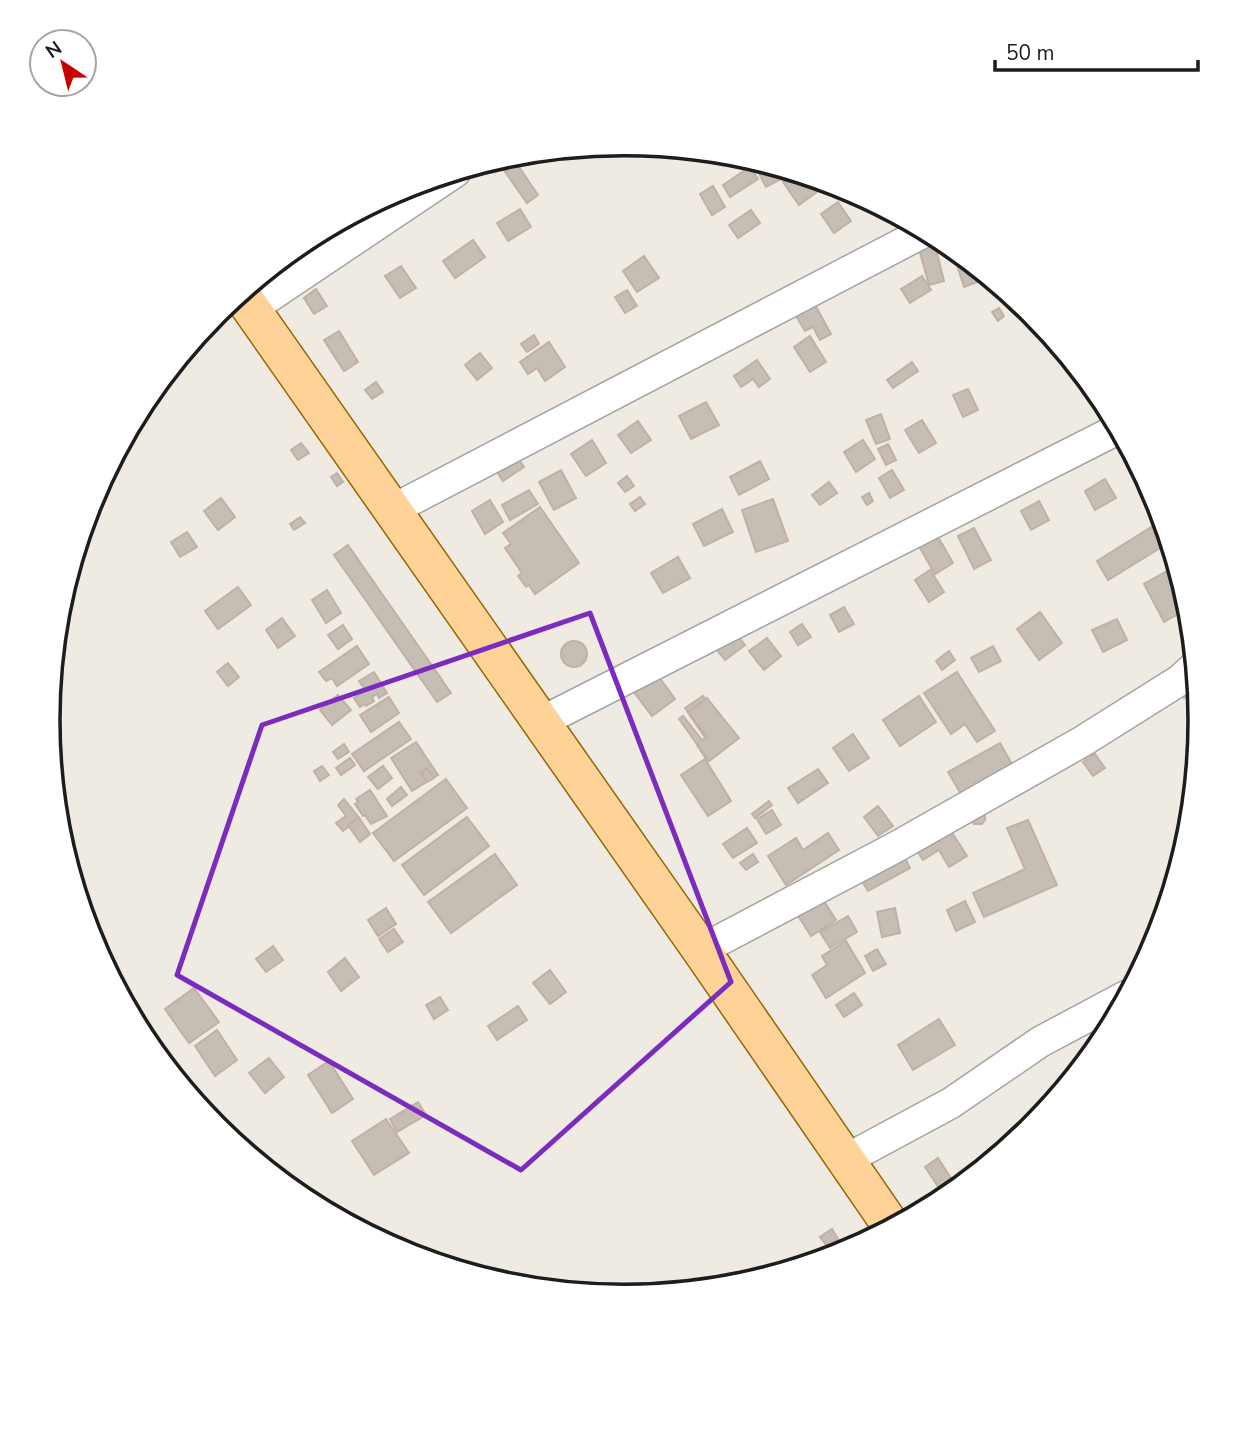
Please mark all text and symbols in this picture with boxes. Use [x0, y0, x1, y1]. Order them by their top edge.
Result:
north arrow [28, 28, 98, 98]
scale bar [995, 28, 1198, 72]
text: N [41, 35, 67, 65]
text: 50 m [1006, 39, 1055, 67]

